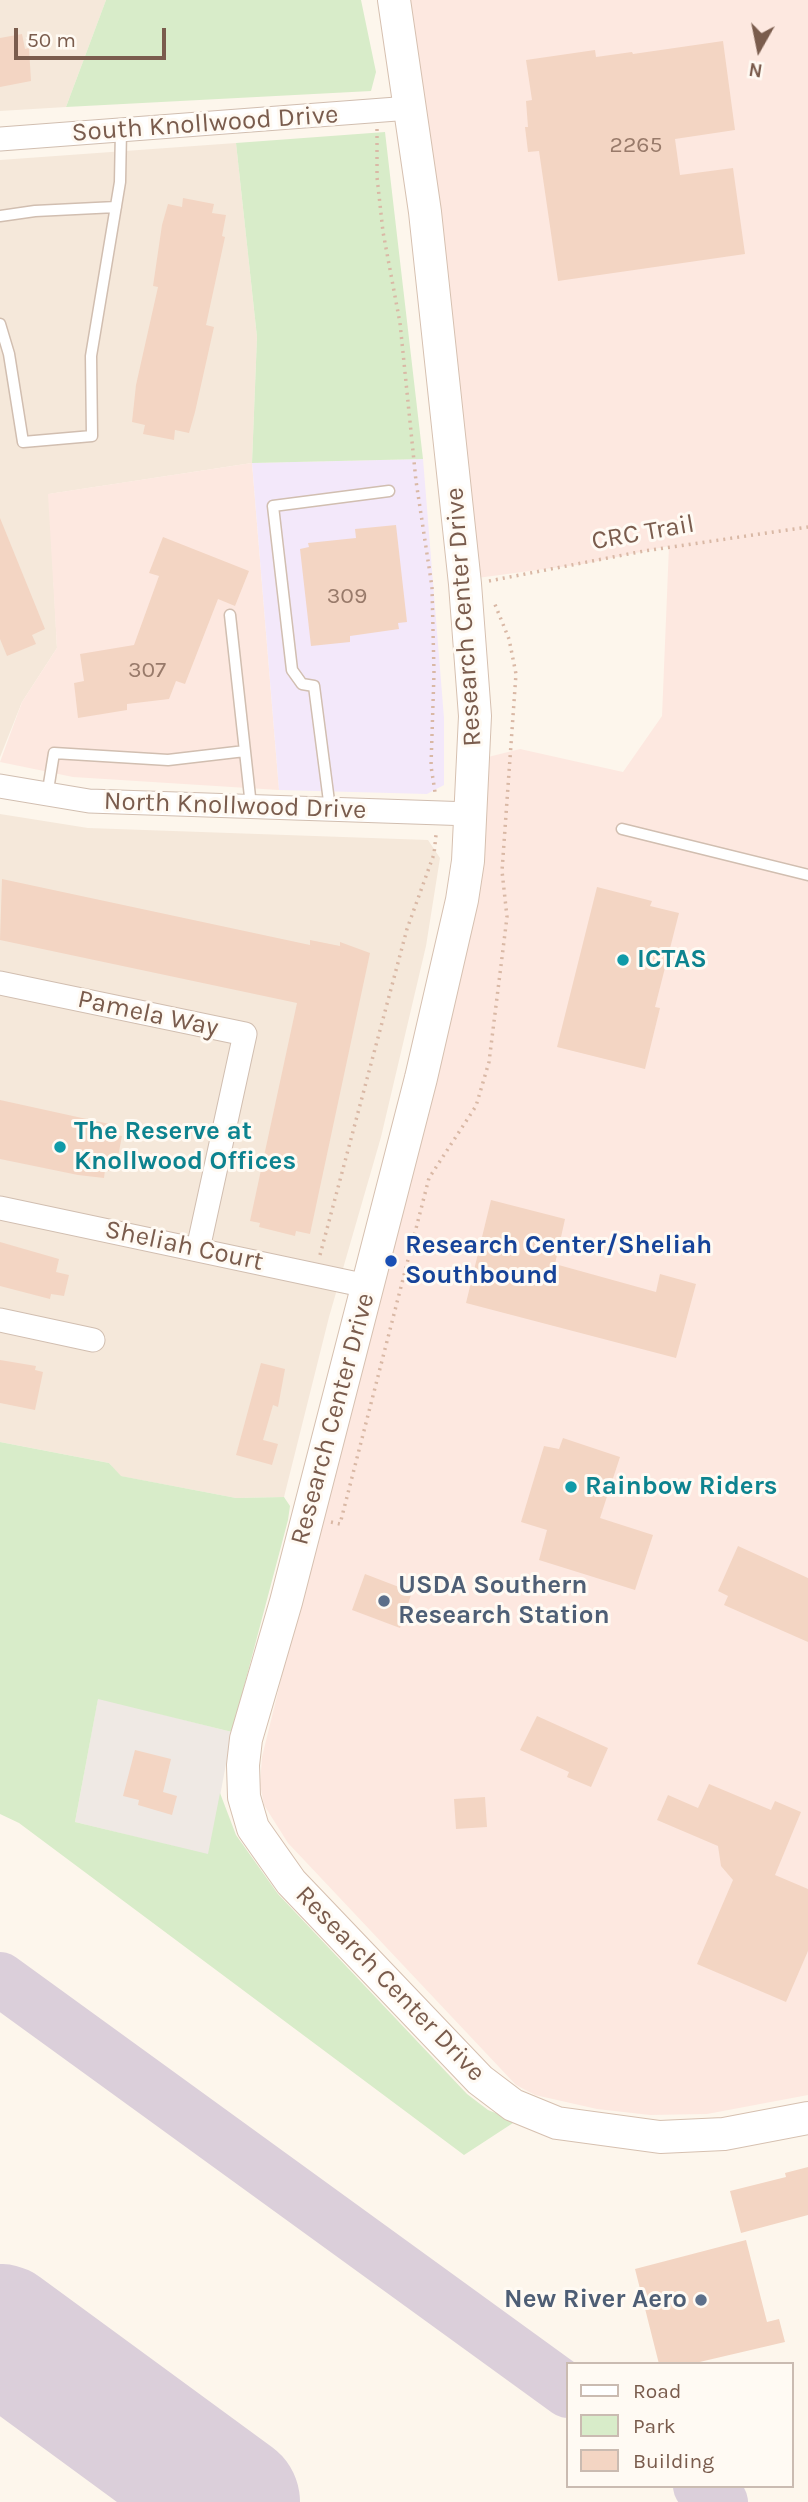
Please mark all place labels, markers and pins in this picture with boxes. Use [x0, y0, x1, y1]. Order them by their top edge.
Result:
place label: ICTAS [637, 944, 707, 976]
marker: ICTAS [615, 952, 631, 968]
place label: The Reserve at Knollwood Offices [74, 1116, 296, 1178]
marker: The Reserve at Knollwood Offices [52, 1139, 68, 1155]
place label: Research Center/Sheliah Southbound [405, 1230, 712, 1292]
marker: Research Center/Sheliah Southbound [383, 1253, 399, 1269]
place label: Rainbow Riders [585, 1471, 778, 1503]
marker: Rainbow Riders [563, 1479, 579, 1495]
place label: USDA Southern Research Station [398, 1570, 610, 1632]
marker: USDA Southern Research Station [376, 1593, 392, 1609]
place label: New River Aero [504, 2284, 687, 2316]
marker: New River Aero [693, 2292, 709, 2308]

